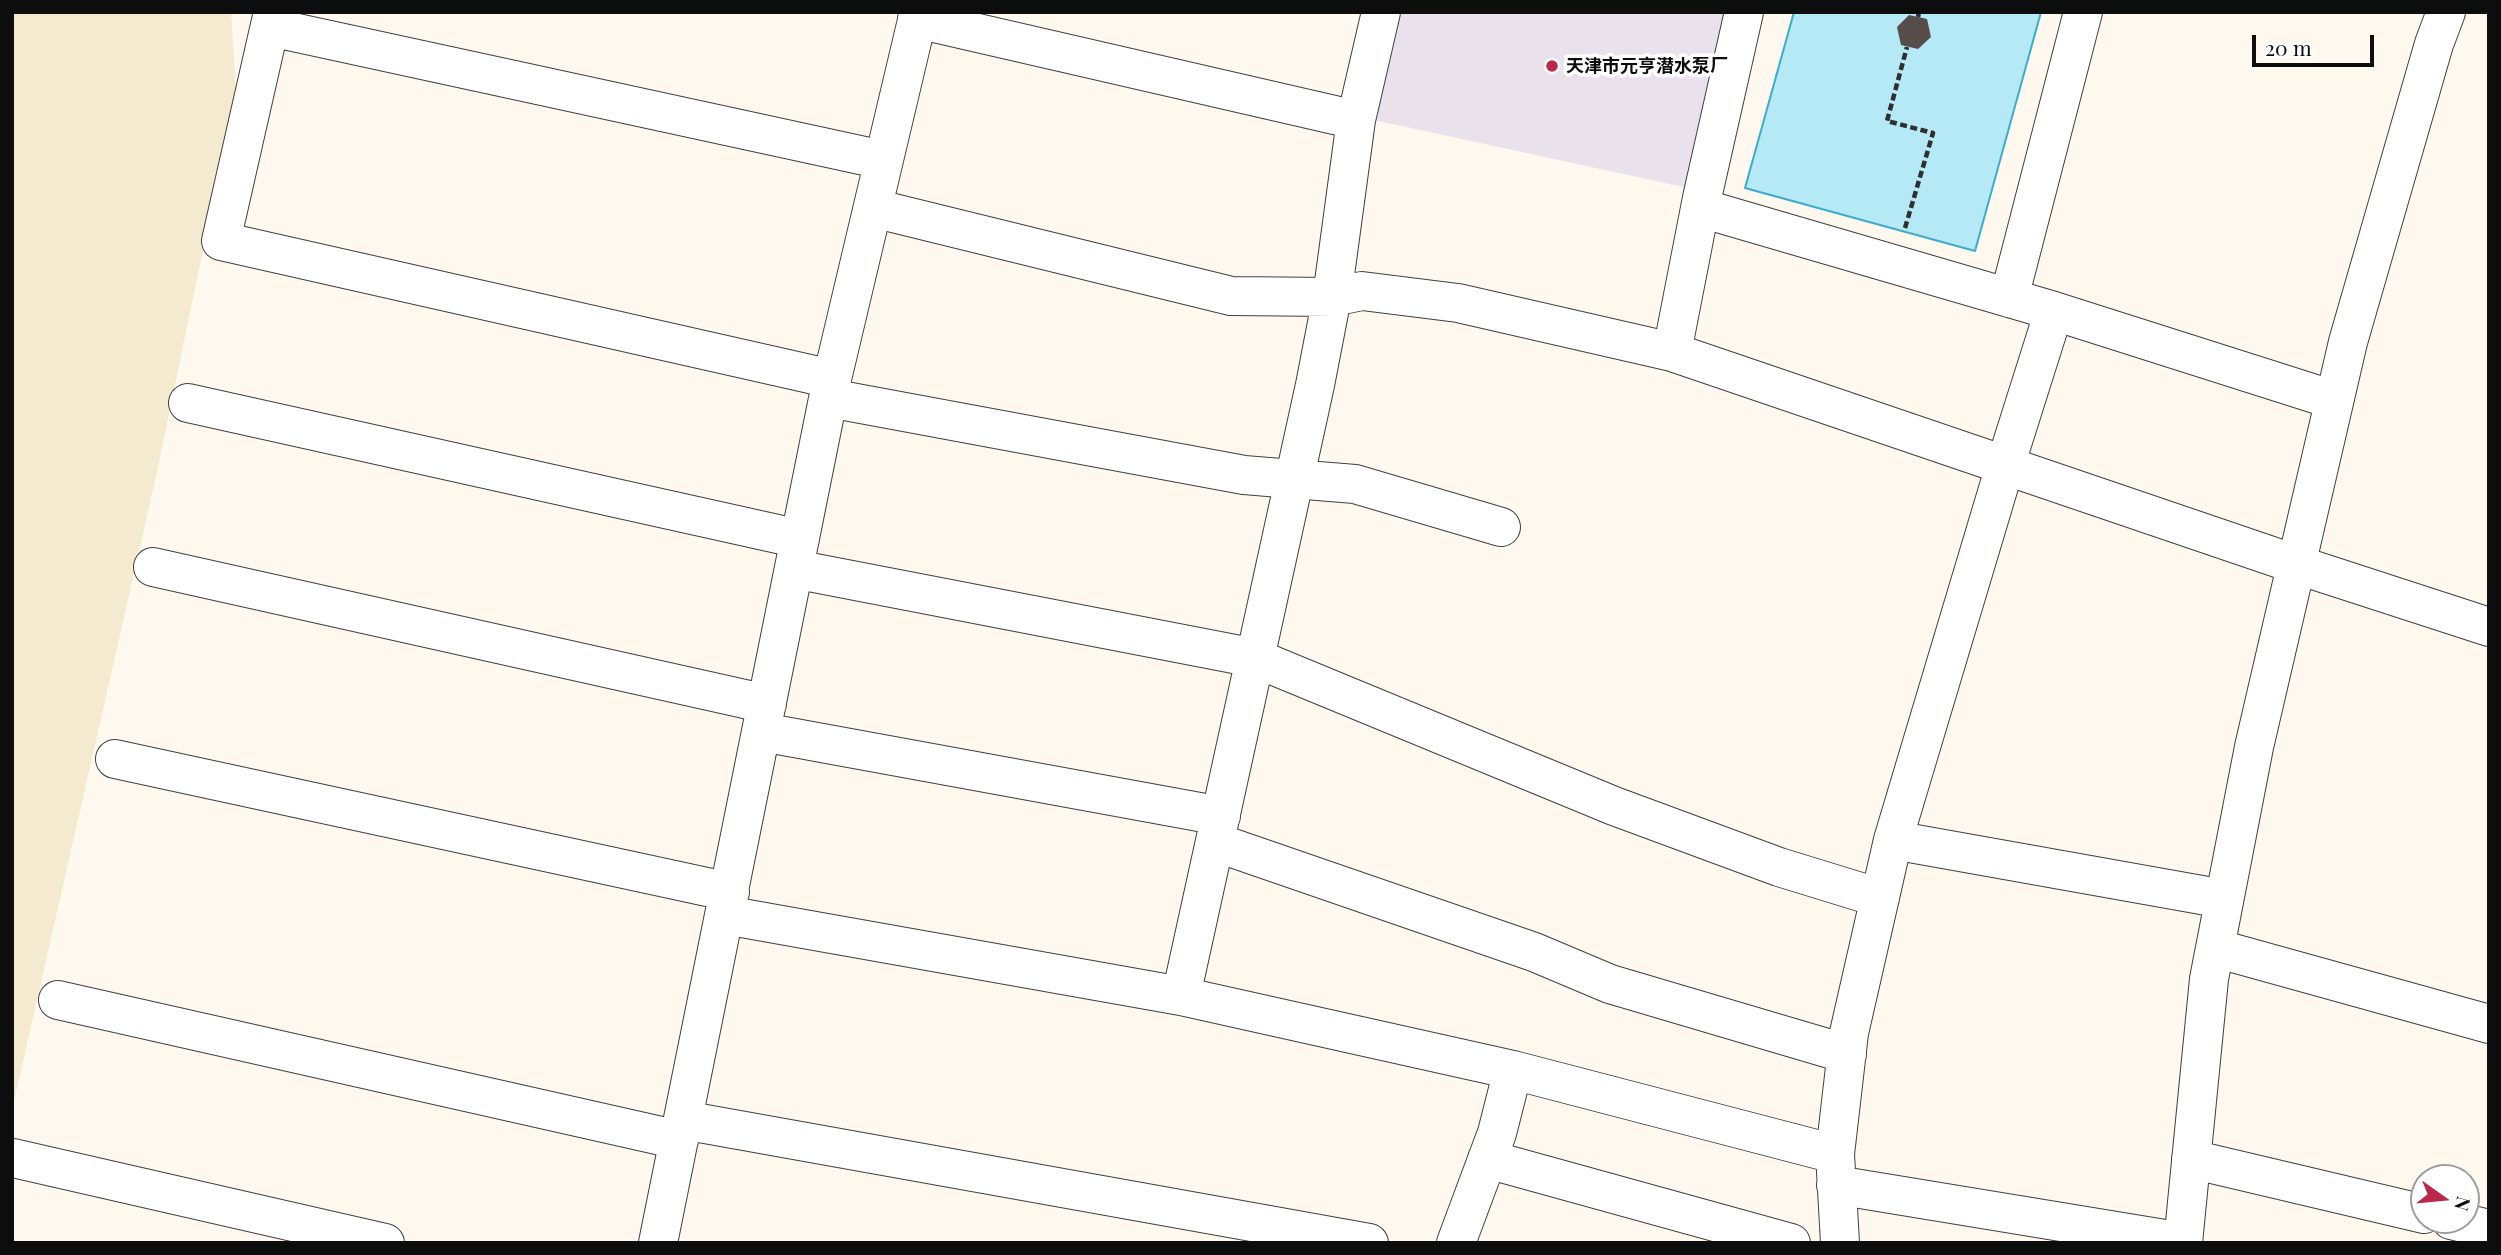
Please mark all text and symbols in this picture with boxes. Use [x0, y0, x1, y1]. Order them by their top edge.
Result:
scale bar [2256, 21, 2378, 65]
text: 20 m [2265, 33, 2312, 61]
place label: 天津市元亨潜水泵厂 [1566, 55, 1728, 77]
marker: 天津市元亨潜水泵厂 [1544, 58, 1560, 74]
north arrow [2410, 1164, 2480, 1234]
text: N [2449, 1194, 2478, 1214]

